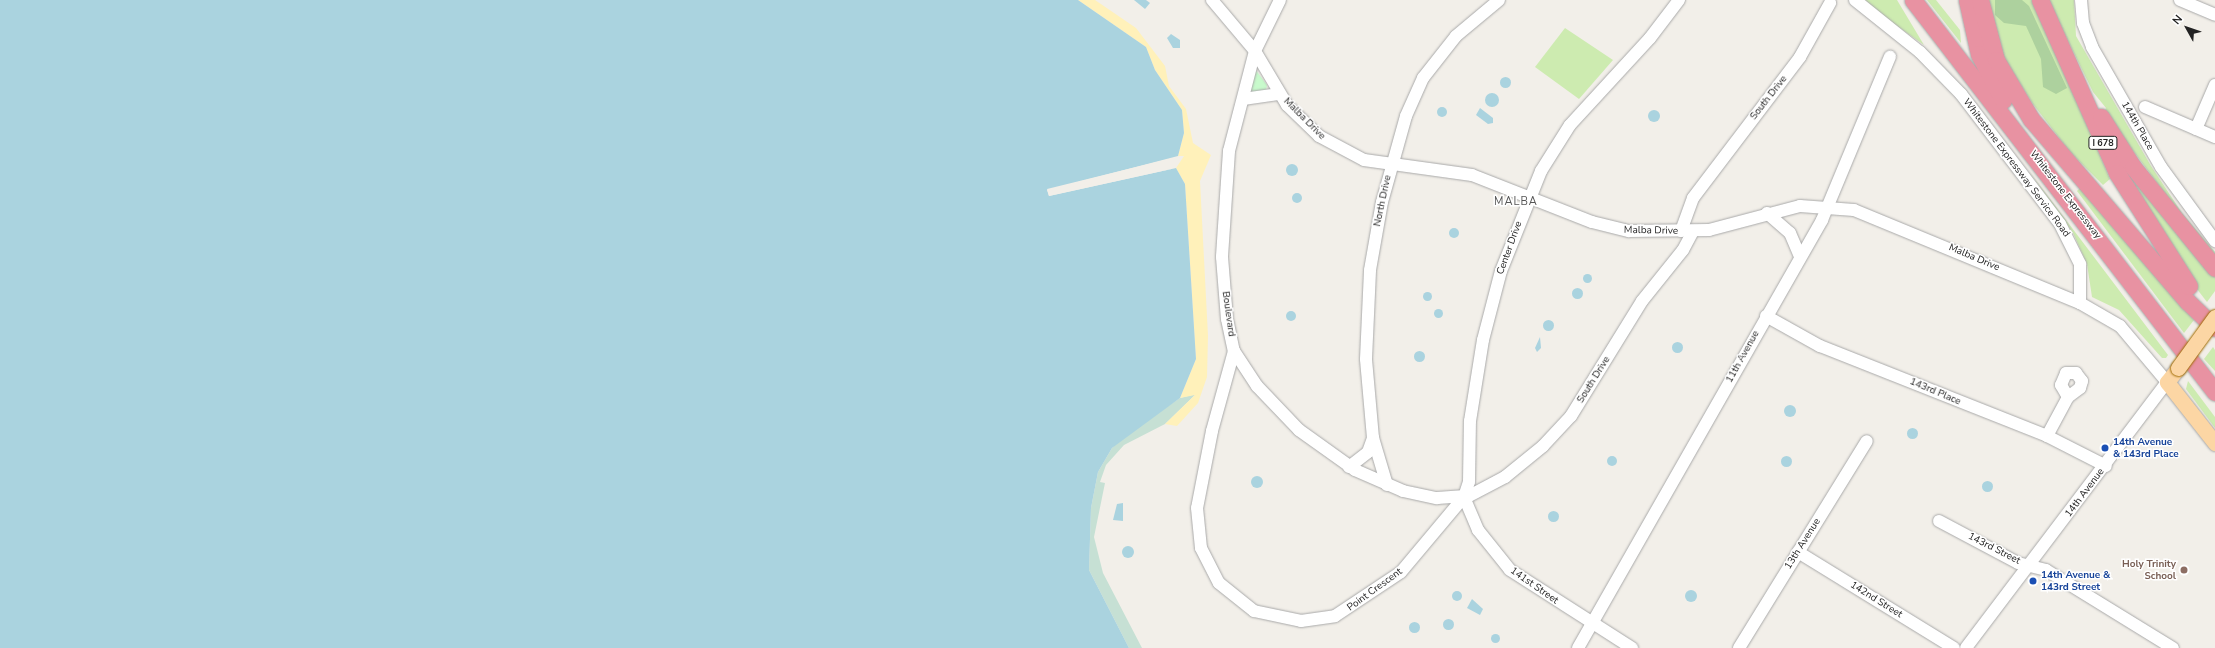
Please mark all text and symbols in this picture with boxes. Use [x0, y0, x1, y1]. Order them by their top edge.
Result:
north arrow [2167, 8, 2207, 48]
text: N [2169, 12, 2186, 28]
street label: South Drive [1748, 74, 1790, 122]
street label: Malba Drive [1281, 96, 1327, 142]
street label: Whitestone Expressway Service Road [1960, 96, 2072, 240]
street label: 144th Place [2118, 100, 2156, 152]
road number: I 678 [2088, 136, 2118, 150]
street label: Whitestone Expressway [2027, 148, 2103, 242]
street label: North Drive [1372, 174, 1394, 228]
district label: MALBA [1494, 195, 1538, 209]
street label: Center Drive [1495, 220, 1525, 276]
street label: Malba Drive [1624, 225, 1678, 237]
street label: Malba Drive [1947, 242, 2001, 274]
street label: Boulevard [1219, 290, 1237, 338]
street label: 11th Avenue [1724, 329, 1762, 385]
street label: South Drive [1575, 354, 1613, 406]
street label: 143rd Place [1908, 376, 1962, 408]
place label: 14th Avenue & 143rd Place [2113, 436, 2179, 460]
marker: 14th Avenue & 143rd Place [2100, 443, 2110, 453]
street label: 14th Avenue [2063, 466, 2107, 520]
street label: 13th Avenue [1783, 516, 1823, 572]
street label: 143rd Street [1966, 531, 2022, 567]
place label: Holy Trinity School [2122, 558, 2176, 582]
street label: 141st Street [1508, 565, 1560, 607]
marker: Holy Trinity School [2179, 565, 2189, 575]
street label: Point Crescent [1345, 566, 1405, 614]
place label: 14th Avenue & 143rd Street [2041, 569, 2110, 592]
marker: 14th Avenue & 143rd Street [2028, 576, 2038, 586]
street label: 142nd Street [1848, 579, 1904, 621]

